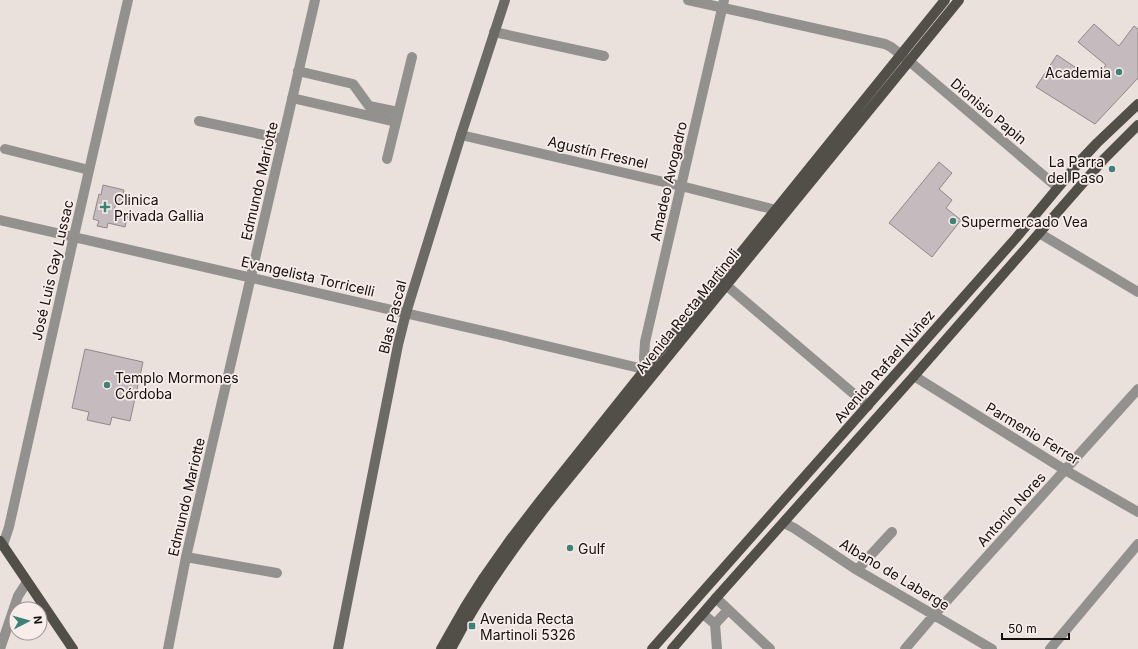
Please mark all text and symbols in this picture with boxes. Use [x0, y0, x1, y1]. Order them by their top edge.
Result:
place label: Academia [1045, 64, 1111, 81]
marker: Academia [1114, 67, 1124, 77]
street label: Dionisio Papin [948, 74, 1030, 148]
street label: Edmundo Mariotte [237, 120, 281, 242]
street label: Amadeo Avogadro [646, 120, 690, 242]
street label: Agustín Fresnel [546, 132, 650, 172]
place label: La Parra del Paso [1047, 153, 1104, 186]
marker: La Parra del Paso [1107, 164, 1117, 174]
place label: Clinica Privada Gallia [114, 191, 204, 224]
street label: José Luis Gay Lussac [28, 198, 76, 342]
marker: Clinica Privada Gallia [99, 201, 111, 213]
place label: Supermercado Vea [961, 213, 1088, 230]
marker: Supermercado Vea [948, 216, 958, 226]
street label: Avenida Recta Martinoli [632, 245, 742, 377]
street label: Evangelista Torricelli [239, 252, 377, 300]
street label: Blas Pascal [375, 278, 409, 356]
street label: Avenida Rafael Núñez [830, 306, 938, 426]
place label: Templo Mormones Córdoba [115, 369, 239, 402]
marker: Templo Mormones Córdoba [102, 380, 112, 390]
street label: Parmenio Ferrer [983, 398, 1083, 468]
street label: Edmundo Mariotte [164, 436, 208, 558]
street label: Antonio Nores [973, 468, 1049, 550]
street label: Albano de Laberge [837, 534, 953, 614]
place label: Gulf [578, 540, 605, 557]
marker: Gulf [565, 543, 575, 553]
north arrow [8, 601, 48, 641]
place label: Avenida Recta Martinoli 5326 [480, 610, 576, 643]
text: N [31, 615, 45, 625]
scale bar [1002, 615, 1069, 641]
marker: Avenida Recta Martinoli 5326 [467, 621, 477, 631]
text: 50 m [1008, 621, 1037, 636]

